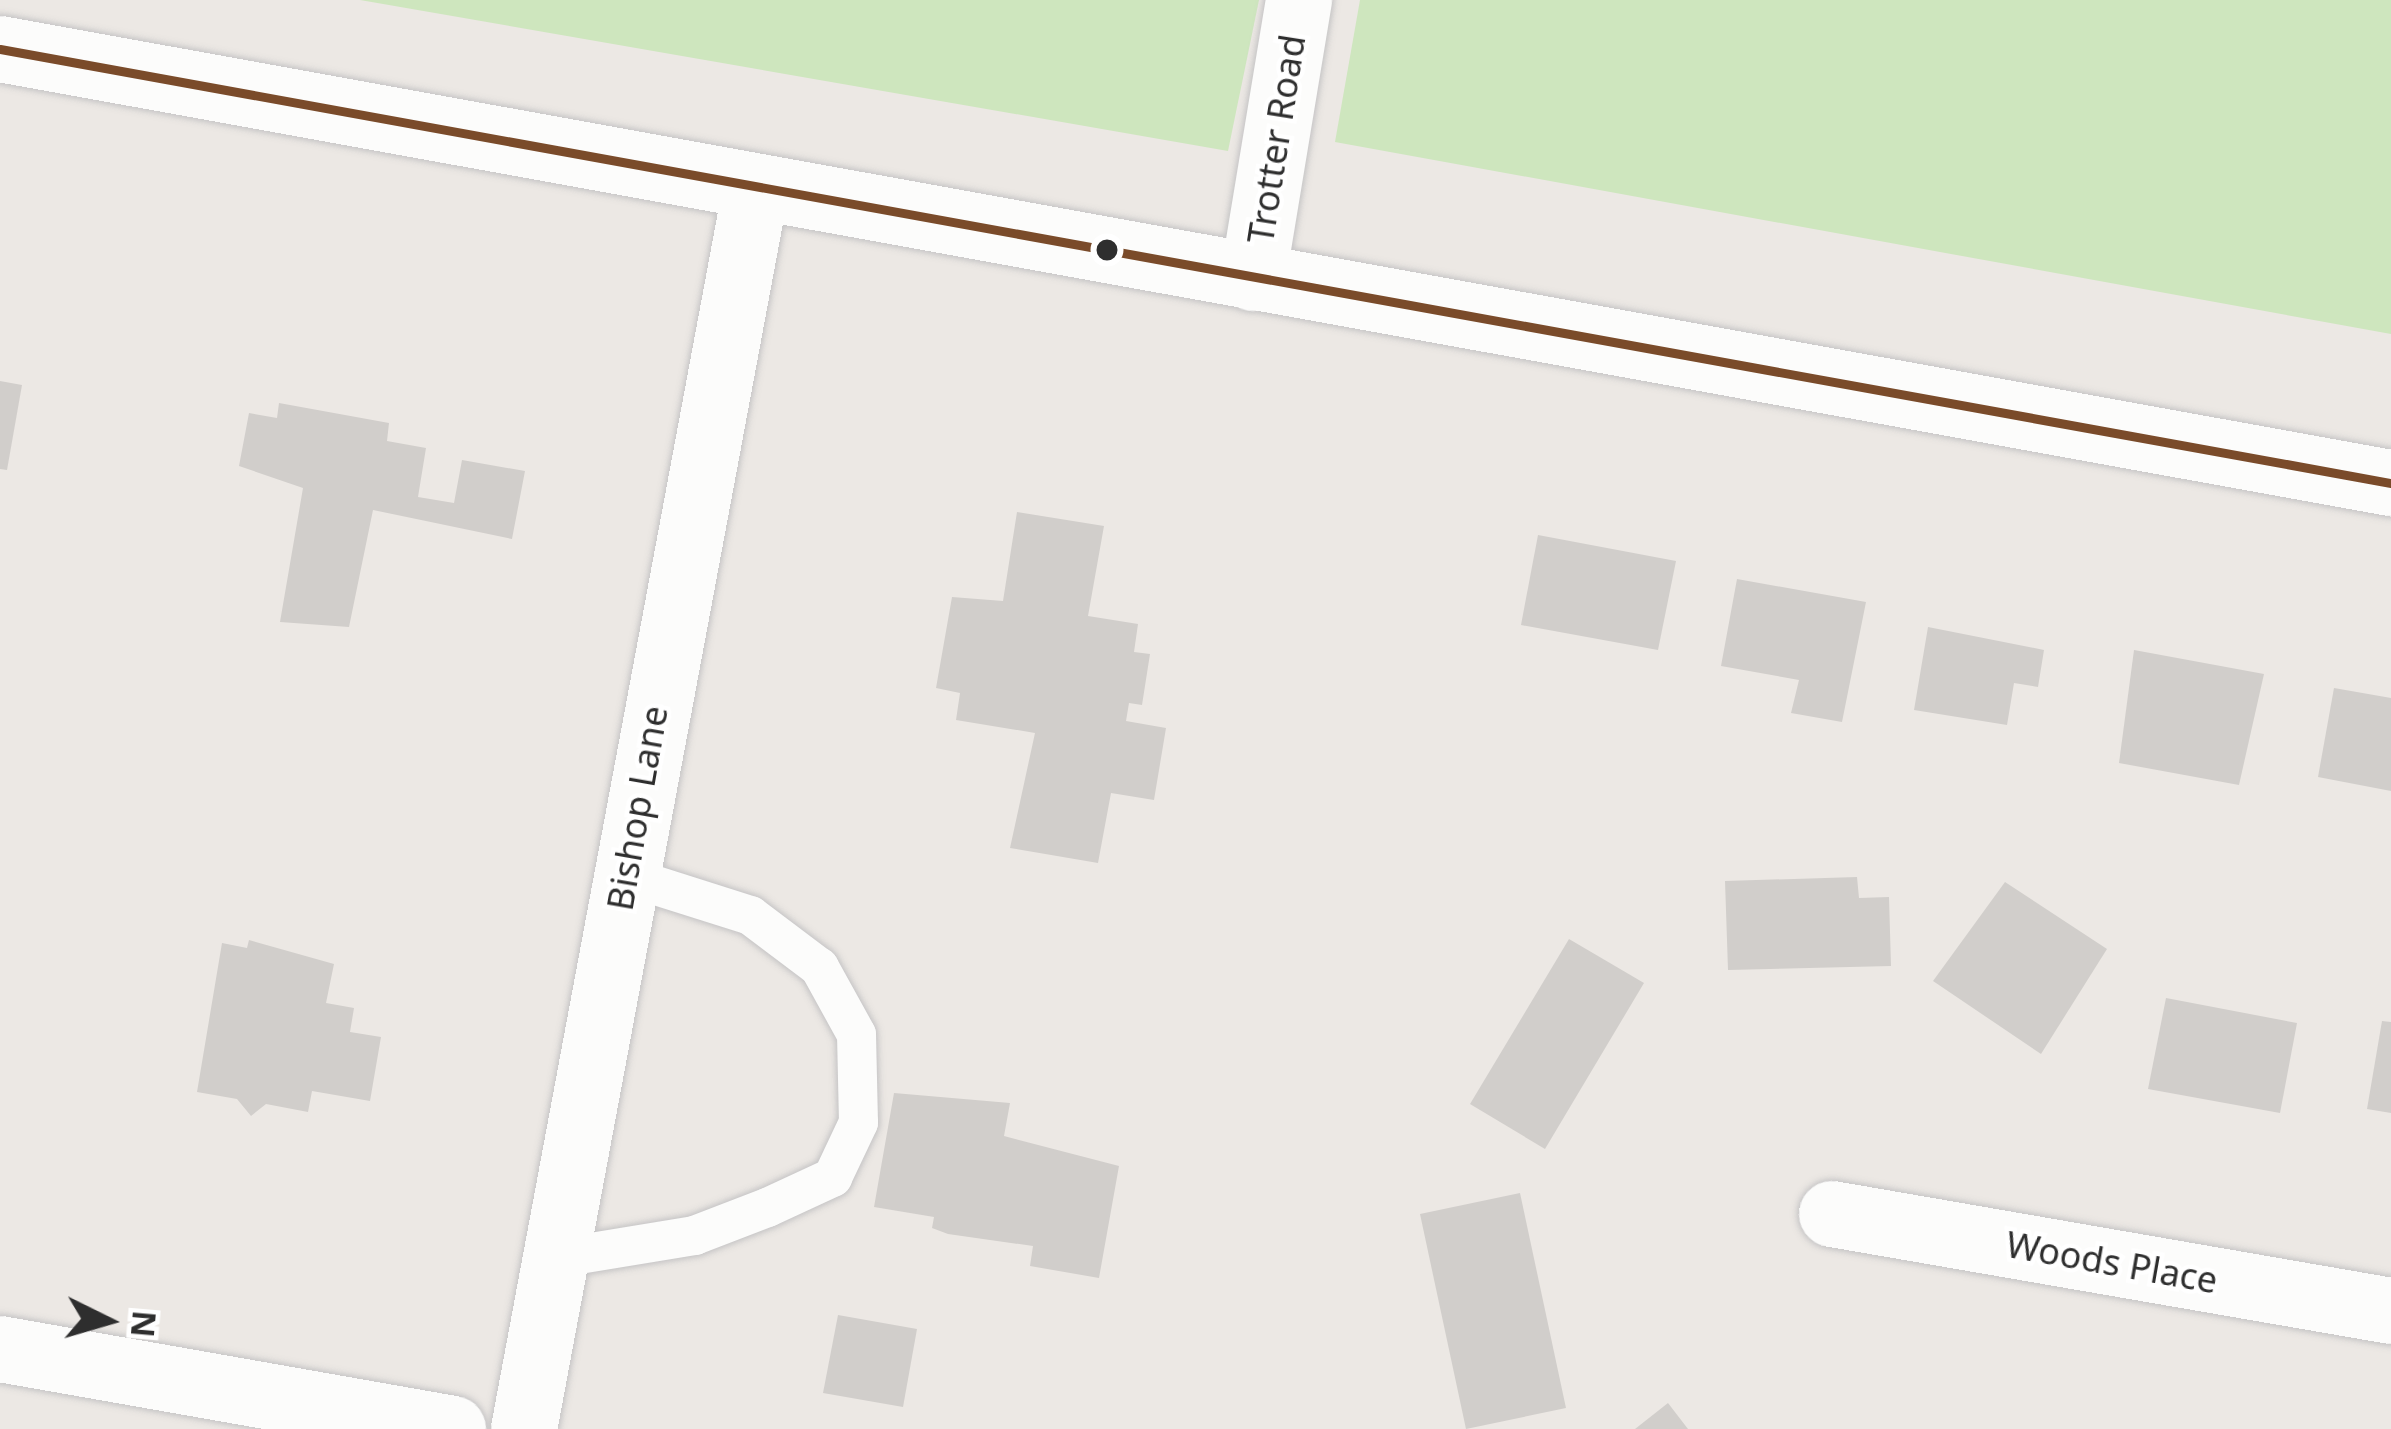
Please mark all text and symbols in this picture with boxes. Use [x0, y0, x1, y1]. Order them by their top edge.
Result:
street label: Trotter Road [1238, 31, 1314, 247]
unlabelled marker [1096, 239, 1118, 261]
street label: Bishop Lane [598, 702, 676, 914]
street label: Woods Place [2003, 1222, 2221, 1302]
north arrow [48, 1261, 168, 1381]
text: N [121, 1309, 168, 1340]

